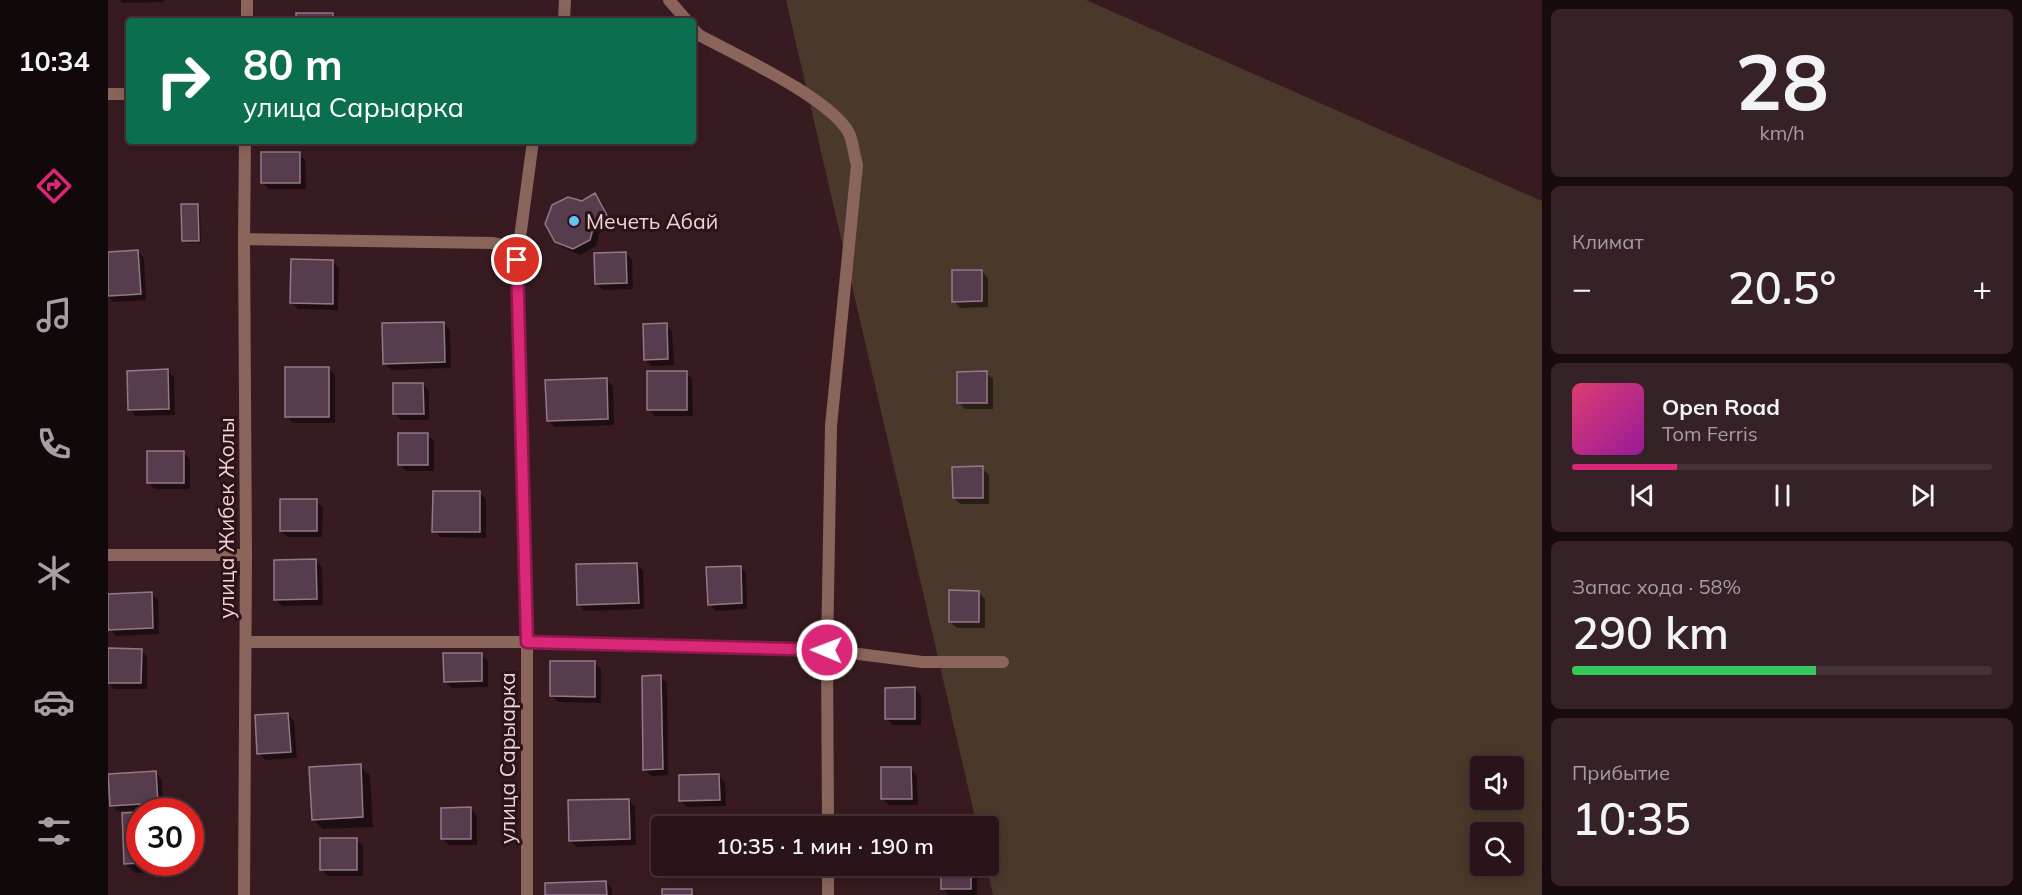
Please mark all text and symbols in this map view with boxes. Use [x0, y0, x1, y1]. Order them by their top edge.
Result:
text: 28 [1735, 32, 1829, 130]
text: 80 m [243, 38, 343, 91]
icon: right [144, 42, 222, 120]
text: 10:34 [18, 44, 90, 78]
text: улица Сарыарка [243, 90, 464, 124]
text: km/h [1759, 120, 1805, 145]
icon: directions [33, 165, 75, 207]
place label: Мечеть Абай [586, 208, 718, 234]
marker: Мечеть Абай [567, 214, 581, 228]
text: Климат [1572, 229, 1644, 254]
pin [491, 234, 542, 285]
icon: arrive [500, 243, 533, 276]
text: 20.5° [1728, 259, 1836, 315]
text: − [1572, 267, 1592, 308]
text: + [1972, 267, 1992, 308]
icon: music [33, 294, 75, 336]
text: Open Road [1662, 393, 1780, 421]
street label: улица Жибек Жолы [213, 417, 239, 619]
text: Tom Ferris [1662, 421, 1758, 446]
icon: phone [33, 423, 75, 465]
icon: previous [1626, 479, 1659, 512]
icon: pause [1766, 479, 1799, 512]
icon: next [1906, 479, 1939, 512]
icon: climate [33, 552, 75, 594]
text: Запас хода · 58% [1572, 574, 1741, 599]
text: 290 km [1572, 604, 1729, 660]
position arrow [795, 618, 859, 682]
street label: улица Сарыарка [494, 672, 520, 844]
icon: car [33, 681, 75, 723]
map controls [1470, 756, 1524, 876]
button: sound [1470, 756, 1524, 810]
text: Прибытие [1572, 760, 1670, 785]
text: 10:35 [1572, 790, 1691, 846]
speed limit sign: 30 [126, 798, 204, 876]
icon: filters [33, 810, 75, 852]
button: search [1470, 822, 1524, 876]
text: 10:35 · 1 мин · 190 m [716, 832, 934, 860]

